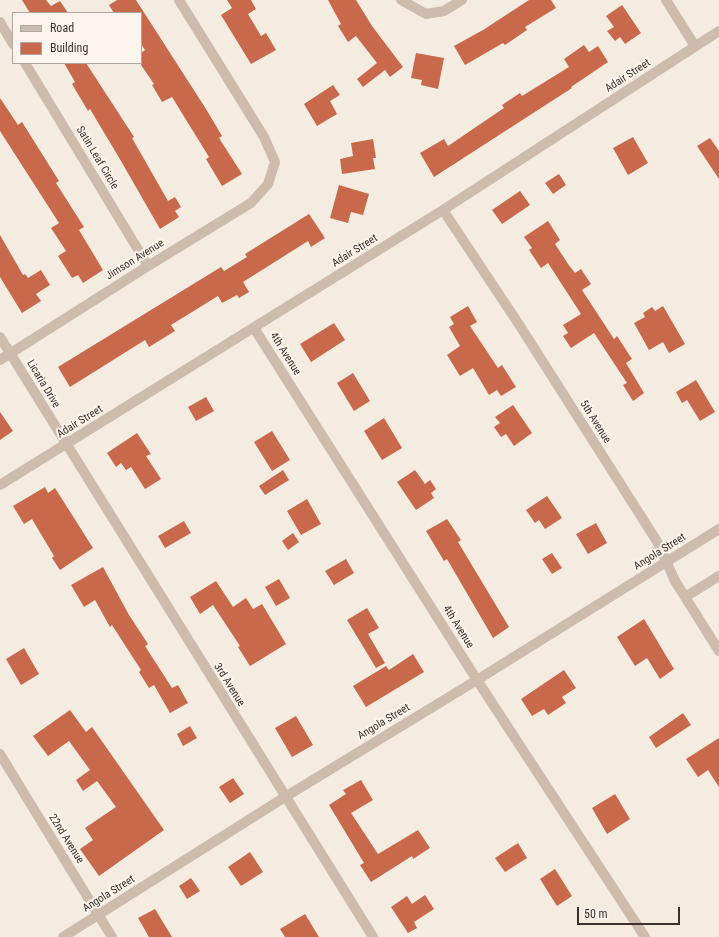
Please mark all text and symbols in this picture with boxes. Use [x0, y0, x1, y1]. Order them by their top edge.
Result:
legend [12, 12, 142, 64]
text: Road [50, 21, 74, 35]
text: Building [50, 41, 88, 55]
street label: Adair Street [603, 57, 653, 95]
street label: Satin Leaf Circle [73, 124, 121, 192]
street label: Adair Street [330, 232, 380, 270]
street label: Jimson Avenue [103, 237, 167, 283]
street label: 4th Avenue [267, 330, 303, 378]
street label: Licaria Drive [24, 358, 62, 410]
street label: 5th Avenue [577, 398, 613, 446]
street label: Adair Street [55, 403, 105, 441]
street label: Angola Street [632, 531, 688, 573]
street label: 4th Avenue [440, 603, 476, 651]
street label: 3rd Avenue [211, 661, 247, 709]
street label: Angola Street [355, 701, 413, 743]
street label: 22nd Avenue [46, 812, 86, 866]
street label: Angola Street [81, 873, 137, 915]
scale bar [579, 899, 682, 925]
text: 50 m [584, 907, 608, 921]

